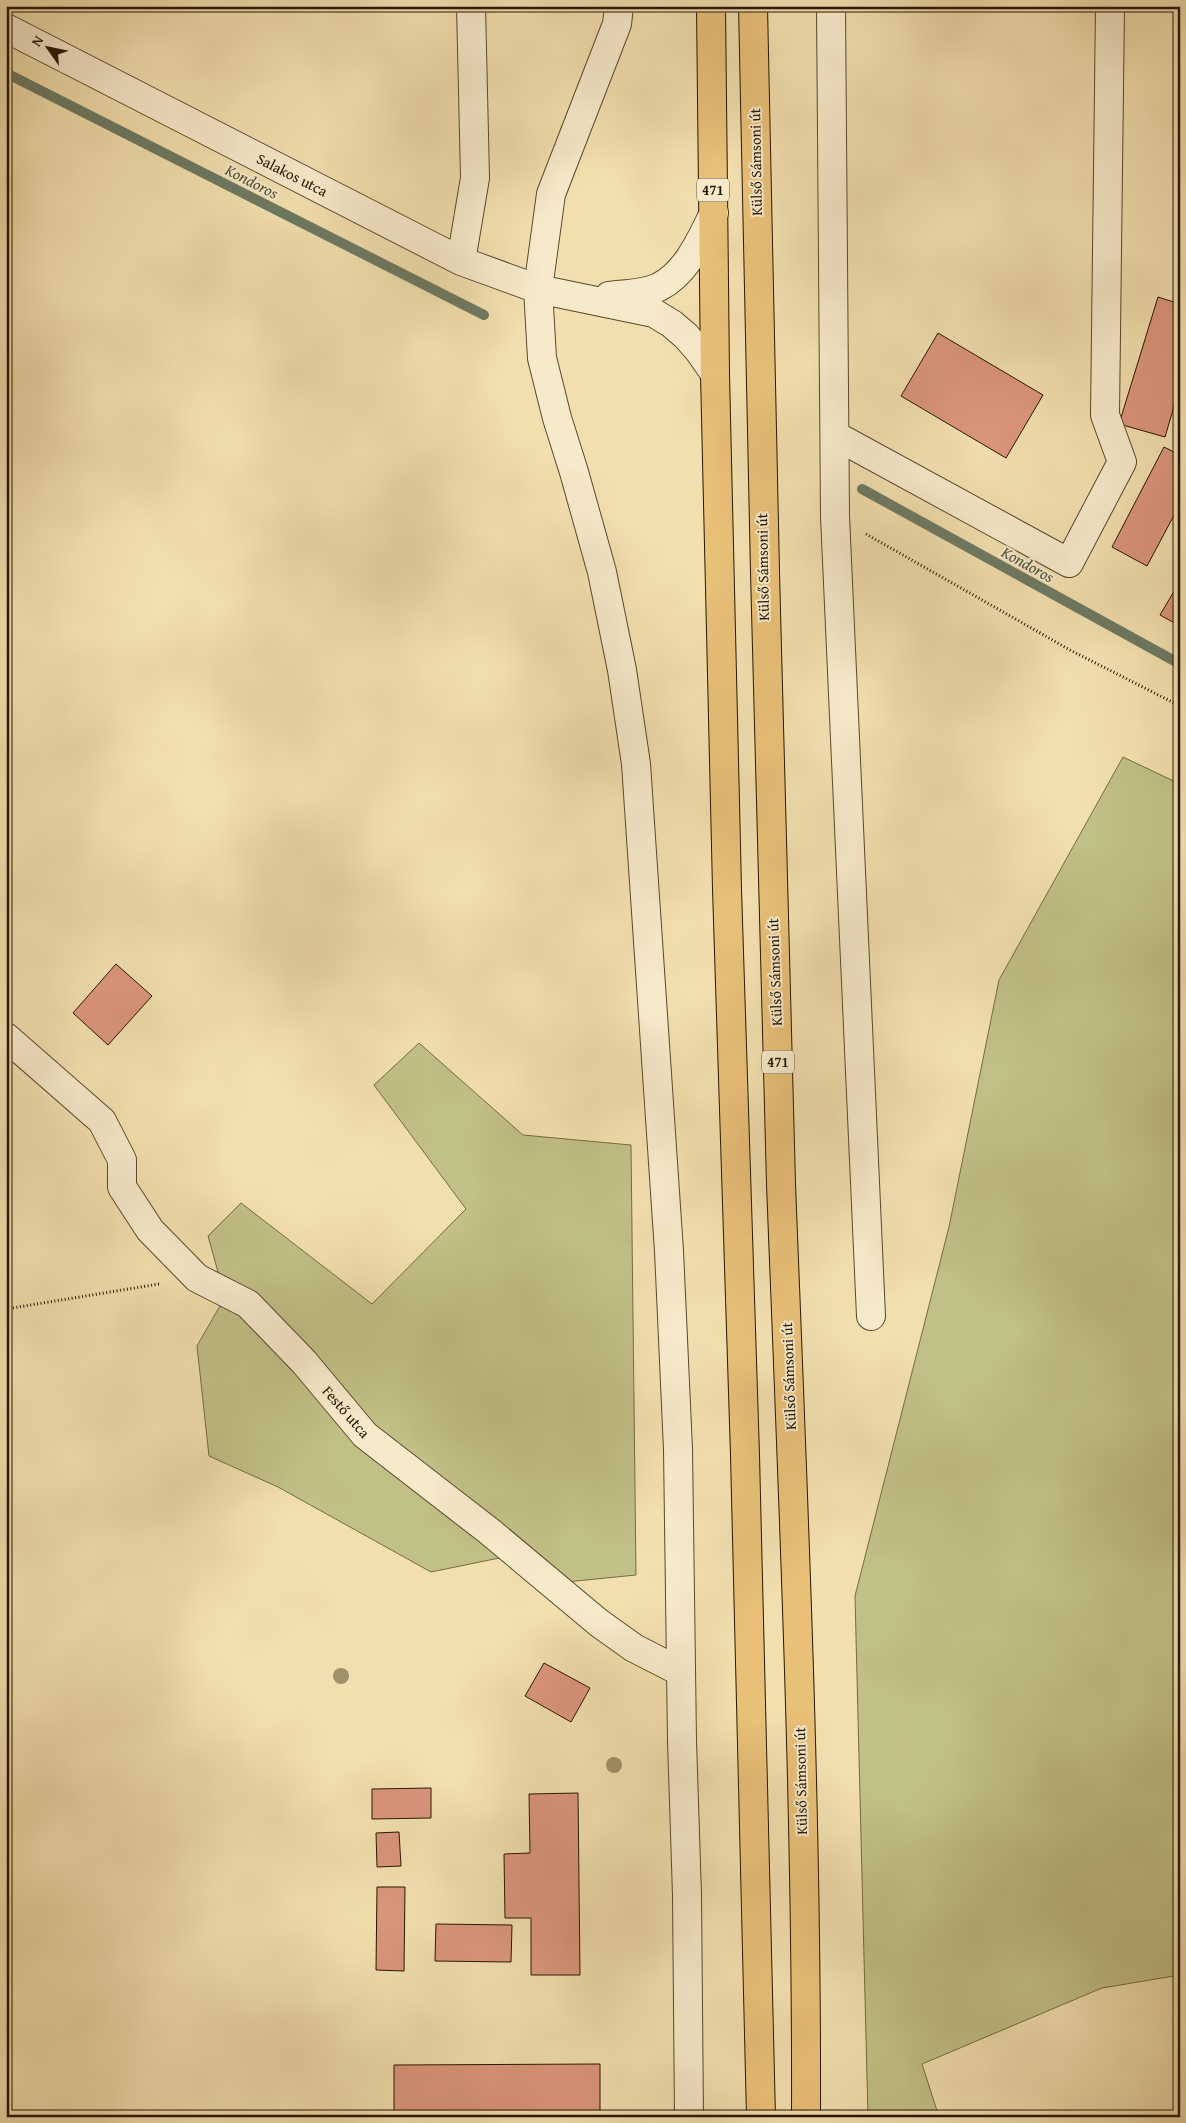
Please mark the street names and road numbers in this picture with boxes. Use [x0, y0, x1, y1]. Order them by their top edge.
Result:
street label: Külső Sámsoni út [744, 107, 767, 216]
street label: Salakos utca [253, 148, 331, 201]
road number: 471 [697, 178, 729, 202]
street label: Külső Sámsoni út [751, 512, 774, 621]
street label: Külső Sámsoni út [762, 917, 787, 1026]
road number: 471 [762, 1050, 794, 1074]
street label: Külső Sámsoni út [776, 1321, 801, 1430]
street label: Festő utca [318, 1381, 375, 1442]
street label: Külső Sámsoni út [789, 1726, 812, 1835]

